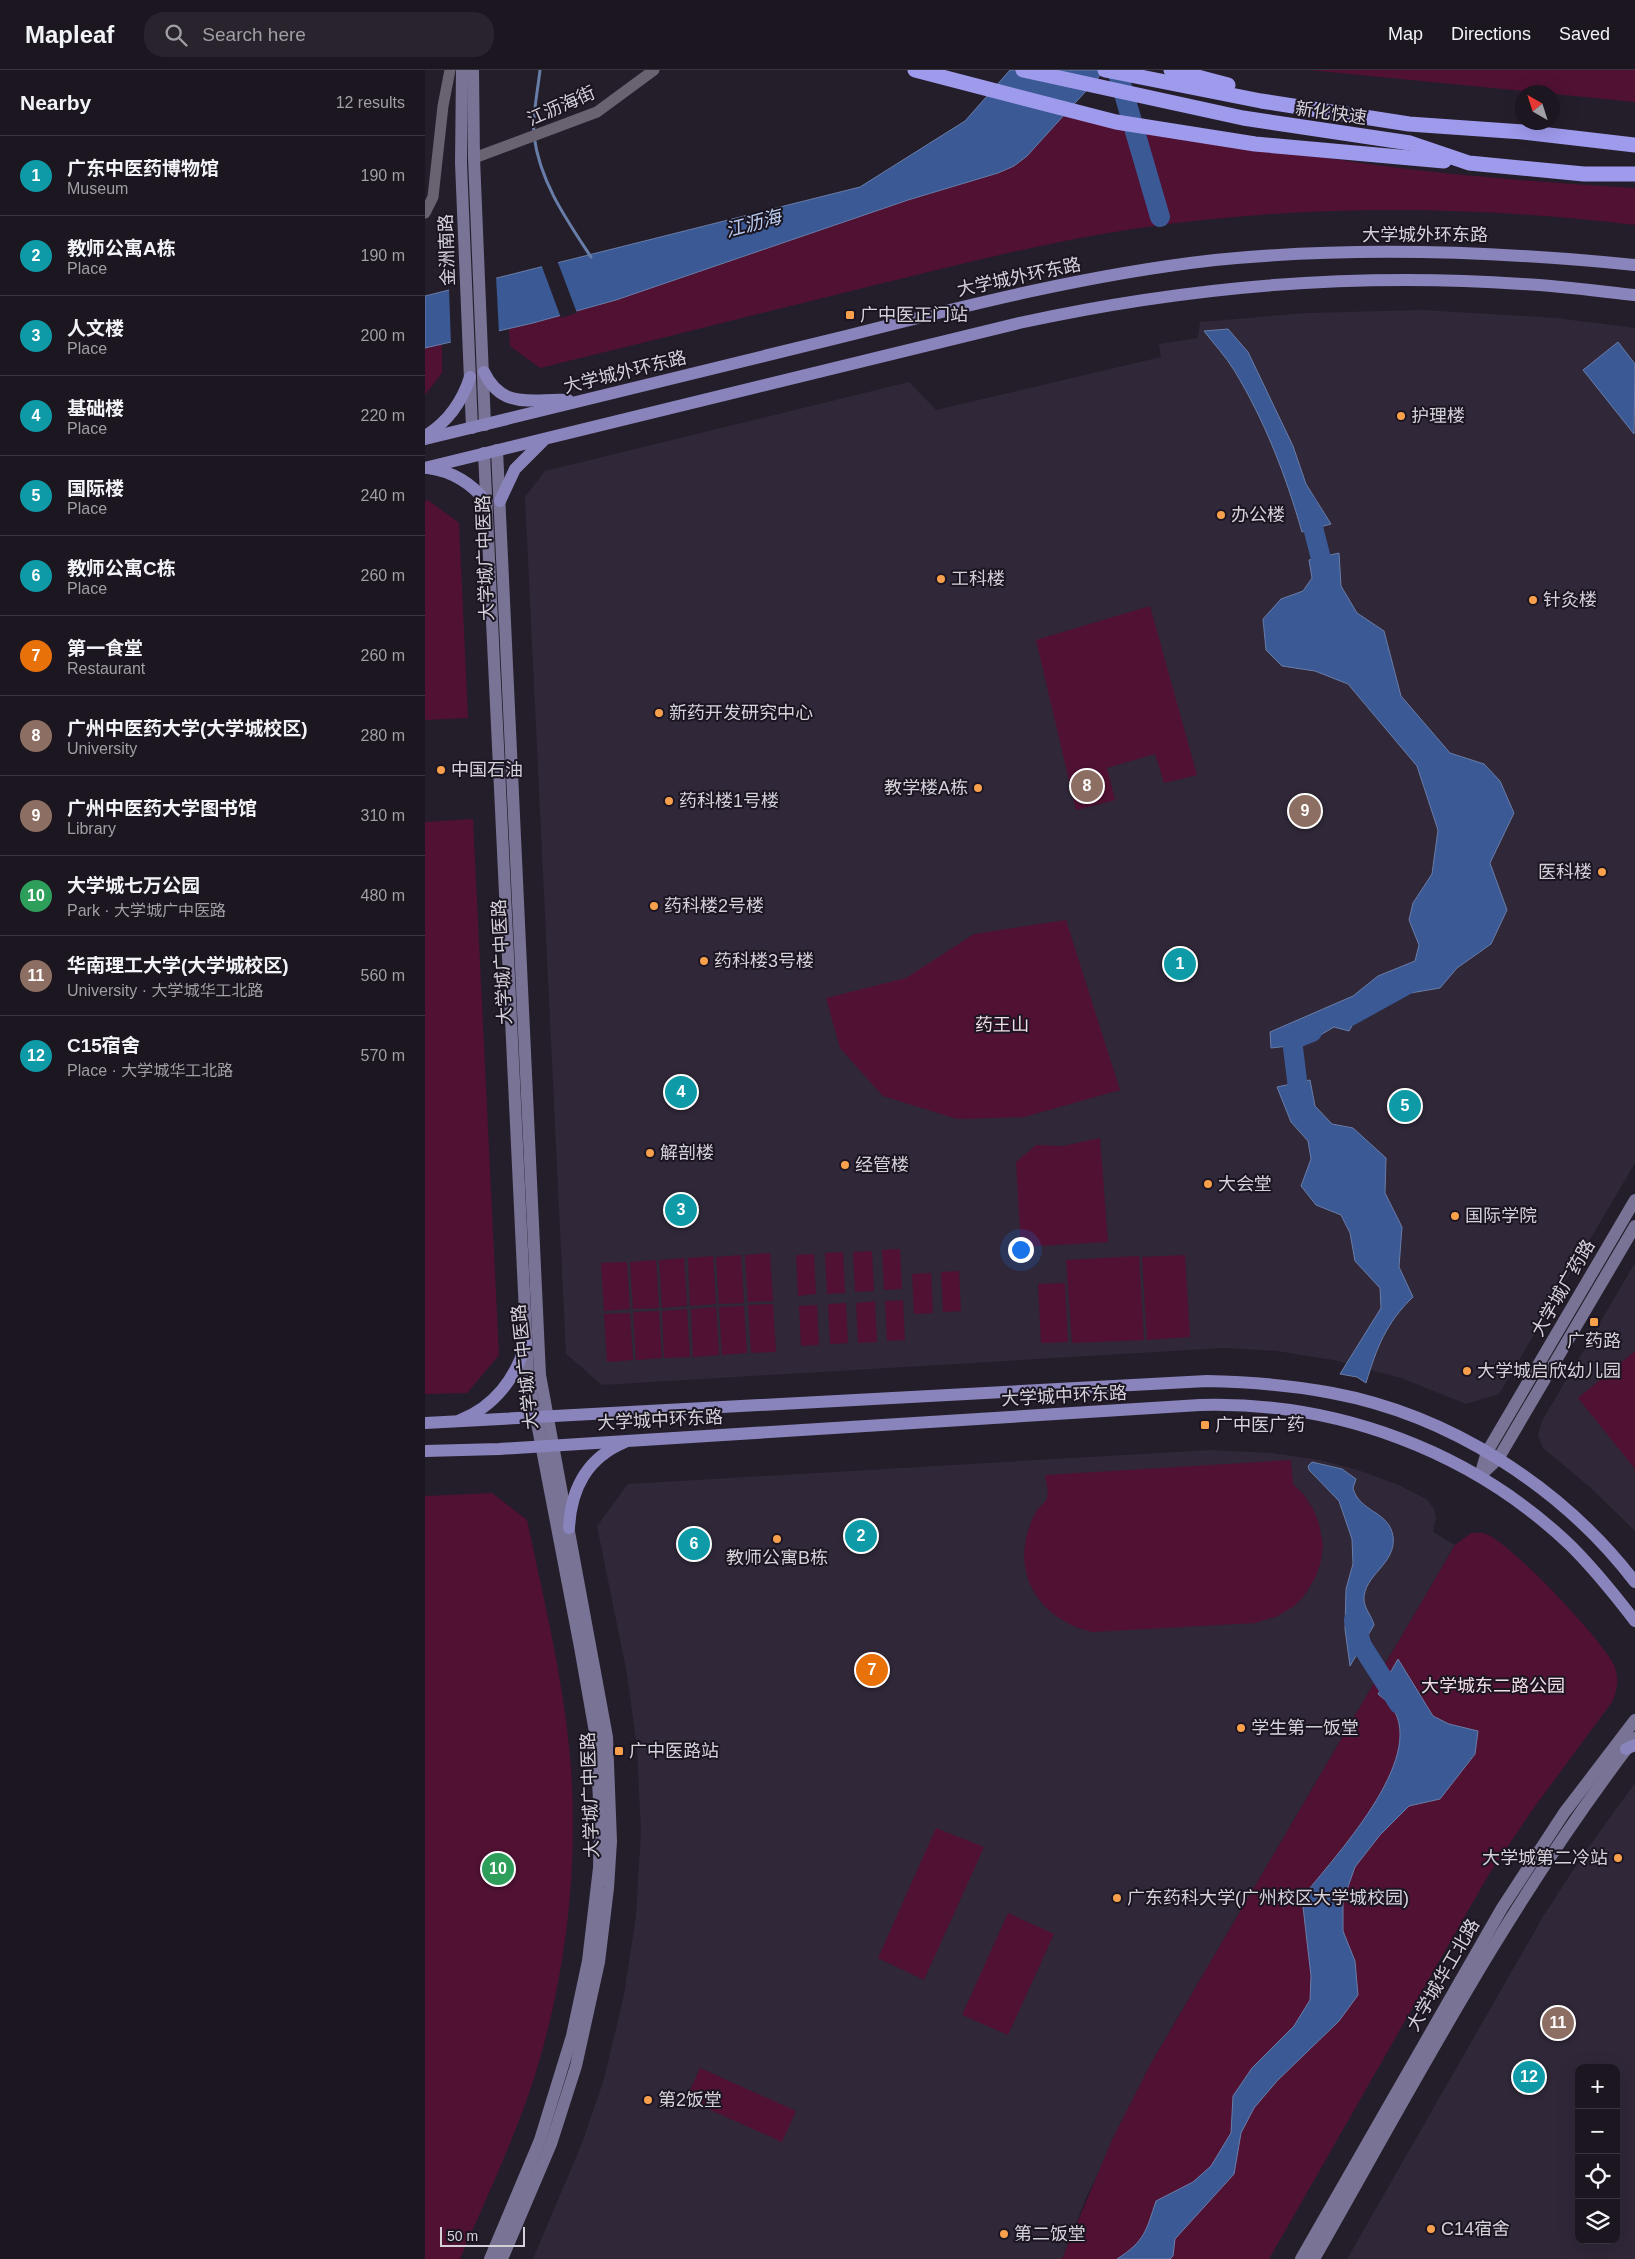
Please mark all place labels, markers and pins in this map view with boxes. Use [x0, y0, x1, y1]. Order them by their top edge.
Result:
place label: 广中医正门站 [860, 305, 968, 325]
marker: 广中医正门站 [844, 309, 856, 321]
place label: 护理楼 [1411, 406, 1465, 426]
marker: 护理楼 [1395, 410, 1407, 422]
place label: 办公楼 [1231, 505, 1285, 525]
marker: 办公楼 [1215, 509, 1227, 521]
place label: 工科楼 [951, 569, 1005, 589]
marker: 工科楼 [935, 573, 947, 585]
place label: 针灸楼 [1543, 590, 1597, 610]
marker: 针灸楼 [1527, 594, 1539, 606]
place label: 新药开发研究中心 [669, 703, 813, 723]
marker: 新药开发研究中心 [653, 707, 665, 719]
place label: 中国石油 [451, 760, 523, 780]
marker: 中国石油 [435, 764, 447, 776]
pin: 8 [1071, 767, 1103, 805]
place label: 教学楼A栋 [884, 778, 968, 798]
marker: 教学楼A栋 [972, 782, 984, 794]
place label: 药科楼1号楼 [679, 791, 779, 811]
pin: 9 [1289, 792, 1321, 830]
marker: 药科楼1号楼 [663, 795, 675, 807]
place label: 医科楼 [1538, 862, 1592, 882]
marker: 医科楼 [1596, 866, 1608, 878]
place label: 药科楼2号楼 [664, 896, 764, 916]
marker: 药科楼2号楼 [648, 900, 660, 912]
pin: 1 [1164, 945, 1196, 983]
place label: 药科楼3号楼 [714, 951, 814, 971]
marker: 药科楼3号楼 [698, 955, 710, 967]
pin: 4 [665, 1073, 697, 1111]
pin: 5 [1389, 1087, 1421, 1125]
place label: 解剖楼 [660, 1143, 714, 1163]
marker: 解剖楼 [644, 1147, 656, 1159]
place label: 经管楼 [855, 1155, 909, 1175]
marker: 经管楼 [839, 1159, 851, 1171]
place label: 大会堂 [1218, 1174, 1272, 1194]
marker: 大会堂 [1202, 1178, 1214, 1190]
pin: 3 [665, 1191, 697, 1229]
place label: 国际学院 [1465, 1206, 1537, 1226]
marker: 国际学院 [1449, 1210, 1461, 1222]
marker: 广药路 [1588, 1316, 1600, 1328]
place label: 广药路 [1567, 1330, 1621, 1352]
place label: 大学城启欣幼儿园 [1477, 1361, 1621, 1381]
marker: 大学城启欣幼儿园 [1461, 1365, 1473, 1377]
place label: 广中医广药 [1215, 1415, 1305, 1435]
marker: 广中医广药 [1199, 1419, 1211, 1431]
pin: 2 [845, 1517, 877, 1555]
pin: 6 [678, 1525, 710, 1563]
marker: 教师公寓B栋 [771, 1533, 783, 1545]
place label: 教师公寓B栋 [726, 1548, 828, 1568]
pin: 7 [856, 1651, 888, 1689]
place label: 学生第一饭堂 [1251, 1718, 1359, 1738]
marker: 学生第一饭堂 [1235, 1722, 1247, 1734]
place label: 广中医路站 [629, 1741, 719, 1761]
marker: 广中医路站 [613, 1745, 625, 1757]
place label: 大学城第二冷站 [1482, 1848, 1608, 1868]
pin: 10 [482, 1850, 514, 1888]
marker: 大学城第二冷站 [1612, 1852, 1624, 1864]
place label: 广东药科大学(广州校区大学城校园) [1127, 1888, 1409, 1908]
marker: 广东药科大学(广州校区大学城校园) [1111, 1892, 1123, 1904]
pin: 11 [1542, 2004, 1574, 2042]
pin: 12 [1513, 2058, 1545, 2096]
place label: 第2饭堂 [658, 2090, 722, 2110]
marker: 第2饭堂 [642, 2094, 654, 2106]
place label: C14宿舍 [1441, 2219, 1510, 2239]
marker: C14宿舍 [1425, 2223, 1437, 2235]
place label: 第二饭堂 [1014, 2224, 1086, 2244]
marker: 第二饭堂 [998, 2228, 1010, 2240]

